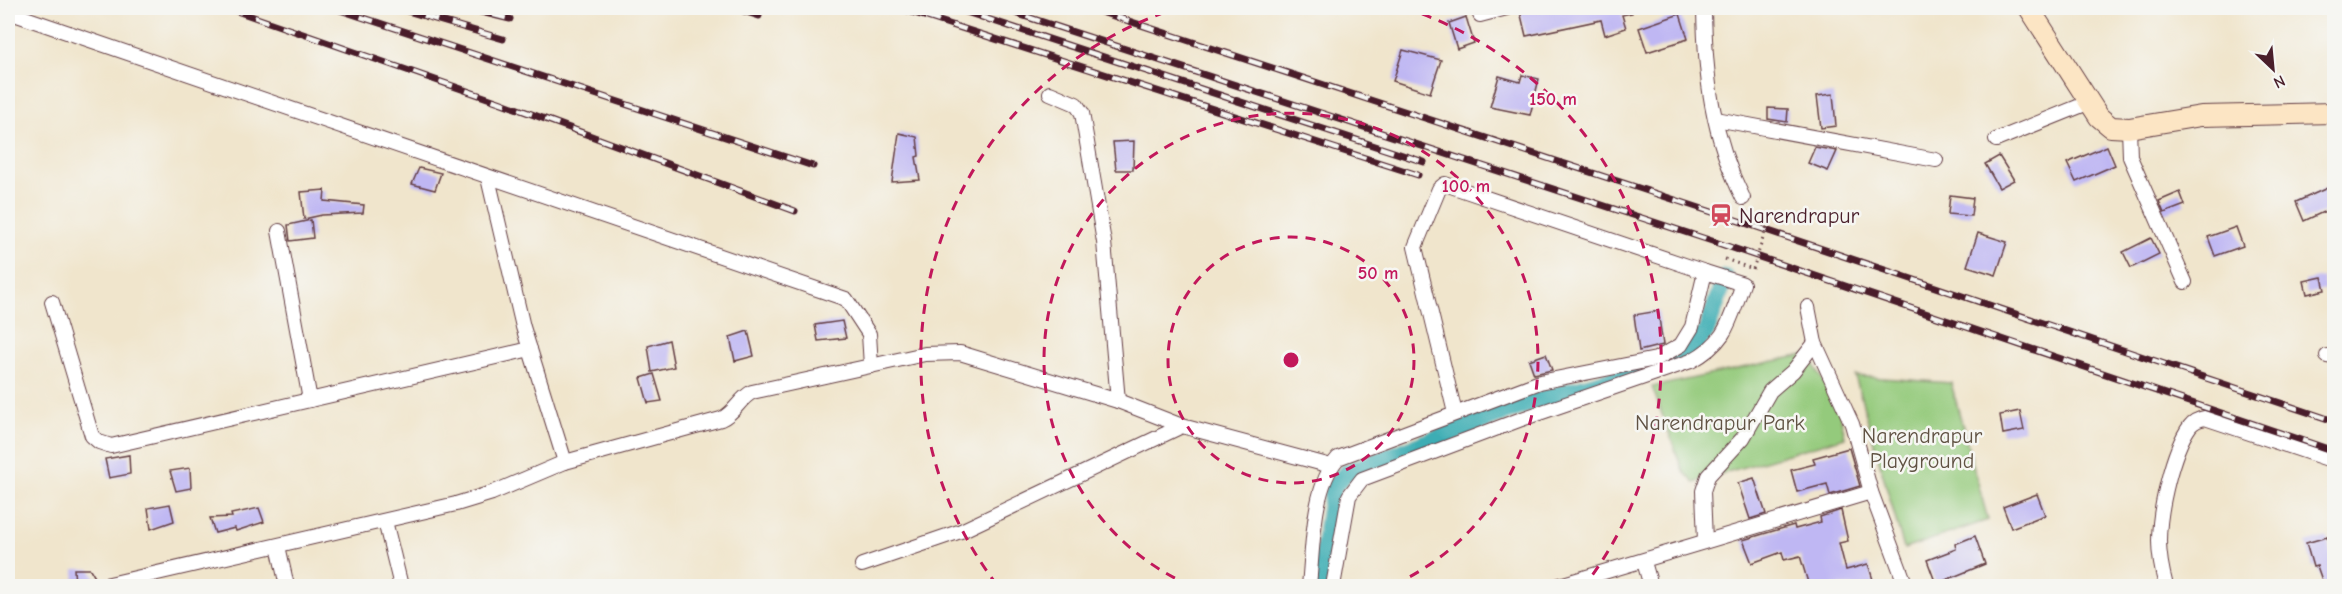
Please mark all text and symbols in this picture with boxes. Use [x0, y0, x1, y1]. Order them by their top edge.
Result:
north arrow [2243, 39, 2303, 99]
text: N [2271, 71, 2288, 92]
text: 150 m [1529, 89, 1577, 110]
text: 100 m [1442, 176, 1490, 197]
station icon: Narendrapur [1708, 202, 1734, 228]
place label: Narendrapur [1739, 203, 1860, 229]
text: 50 m [1358, 263, 1398, 284]
centre of rings [1281, 350, 1301, 370]
park label: Narendrapur Park [1635, 410, 1805, 436]
park label: Narendrapur Playground [1862, 423, 1982, 474]

